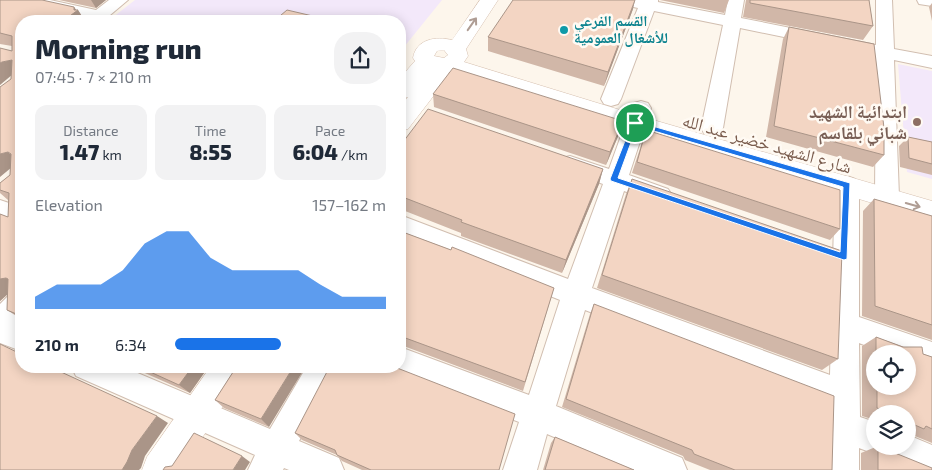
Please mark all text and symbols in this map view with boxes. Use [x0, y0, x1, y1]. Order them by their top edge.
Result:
place label: القسم الفرعي للأشغال العمومية [574, 11, 668, 47]
one-way arrow [467, 18, 477, 32]
marker: القسم الفرعي للأشغال العمومية [558, 24, 570, 36]
text: Morning run [35, 31, 202, 65]
button: share [334, 32, 386, 84]
text: 07:45 · 7 × 210 m [35, 67, 152, 86]
place label: ابتدائية الشهيد شباني بلقاسم [809, 100, 907, 147]
pin [614, 102, 656, 144]
street label: شارع الشهيد خضير عبد الله [680, 108, 854, 179]
icon: arrive [621, 109, 649, 137]
marker: ابتدائية الشهيد شباني بلقاسم [911, 116, 923, 128]
text: Distance [63, 122, 118, 139]
text: Time [195, 122, 226, 139]
text: Pace [315, 122, 345, 139]
text: 1.47 [60, 139, 99, 164]
text: 8:55 [189, 139, 232, 164]
text: 6:04 [293, 139, 338, 164]
text: km [99, 146, 122, 163]
text: /km [338, 146, 368, 163]
text: Elevation [35, 195, 103, 214]
text: 157–162 m [312, 195, 386, 214]
one-way arrow [904, 200, 920, 210]
text: 210 m [35, 335, 79, 354]
text: 6:34 [115, 335, 147, 354]
map controls [866, 345, 916, 455]
button: locate [866, 345, 916, 395]
button: layers [866, 405, 916, 455]

